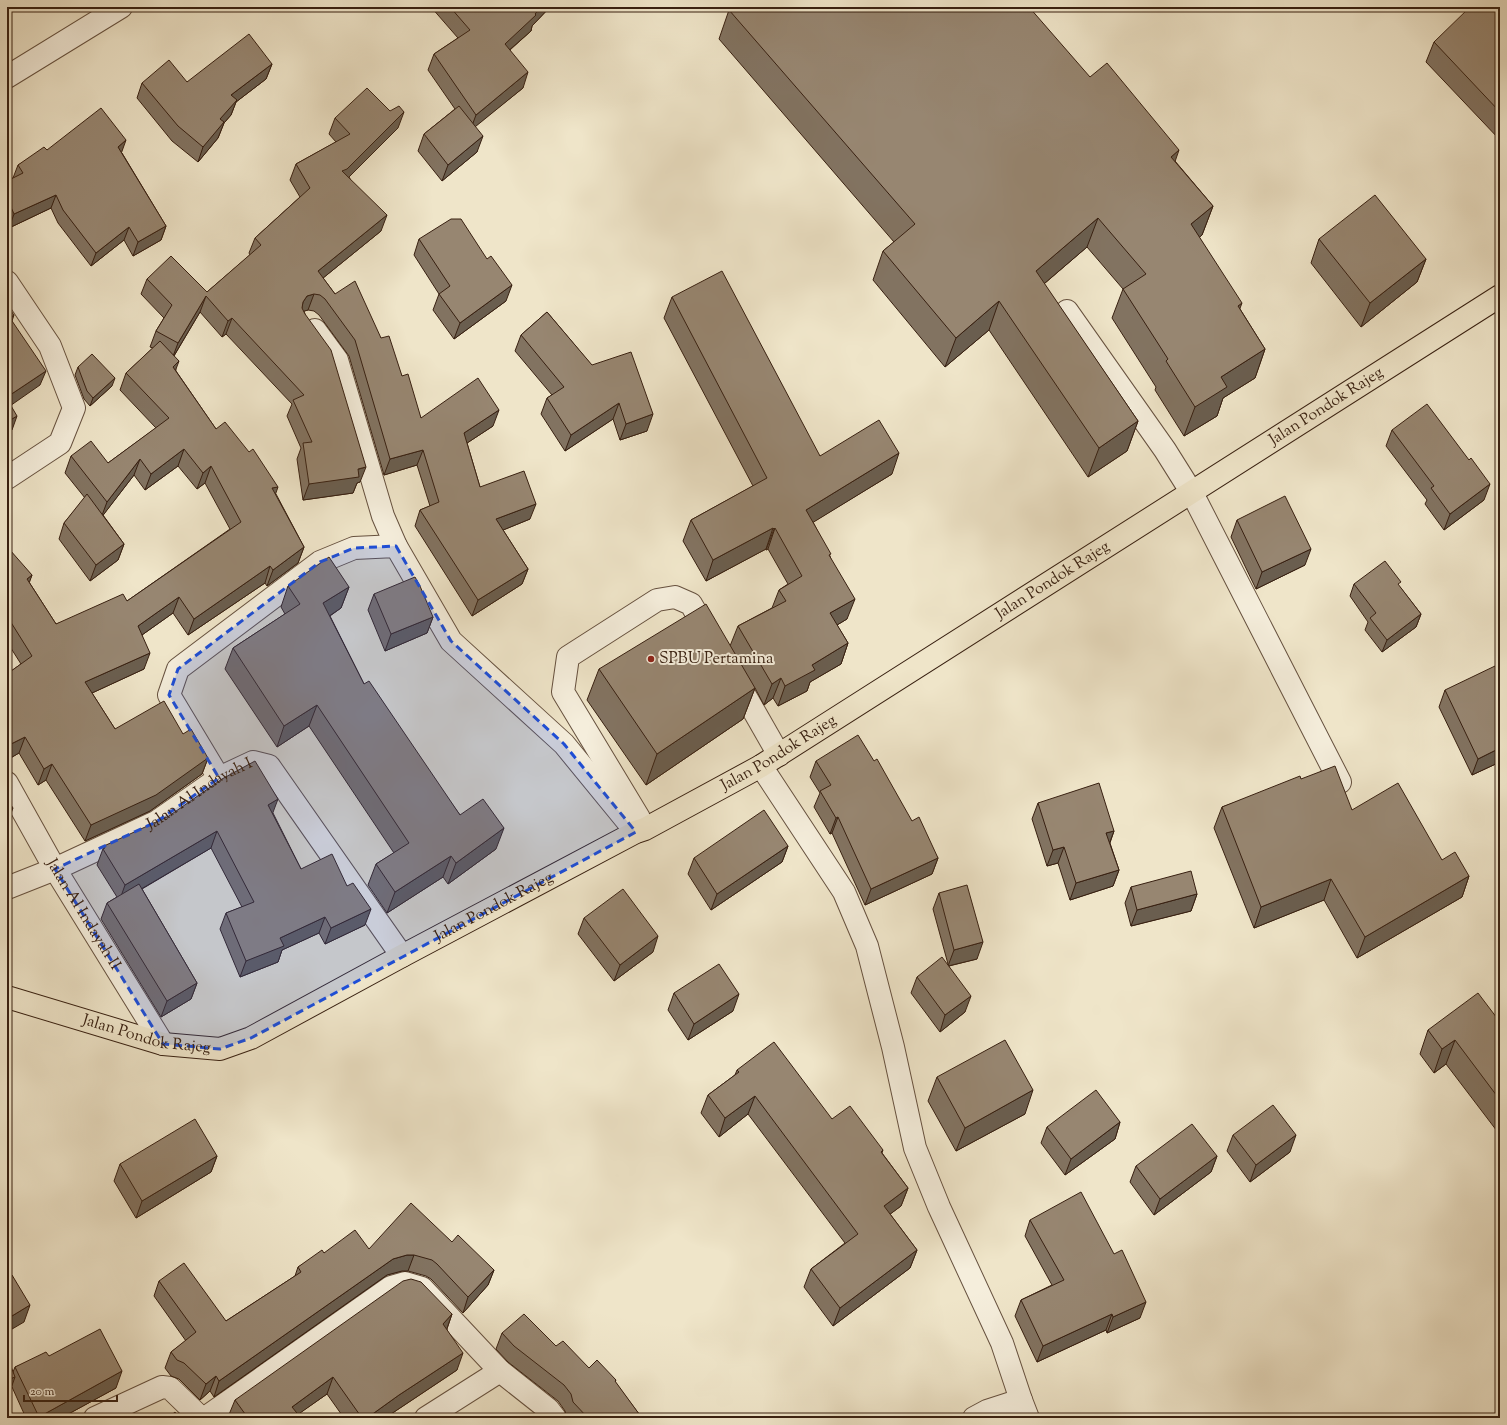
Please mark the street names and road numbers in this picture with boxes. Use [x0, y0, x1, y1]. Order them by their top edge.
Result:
street label: Jalan Pondok Rajeg [1264, 361, 1388, 452]
street label: Jalan Pondok Rajeg [990, 535, 1115, 626]
street label: Jalan Pondok Rajeg [716, 709, 841, 798]
street label: Jalan Al Indayah I [142, 752, 257, 837]
street label: Jalan Al Indayah II [40, 854, 126, 975]
street label: Jalan Pondok Rajeg [430, 866, 558, 949]
street label: Jalan Pondok Rajeg [79, 1009, 212, 1060]

